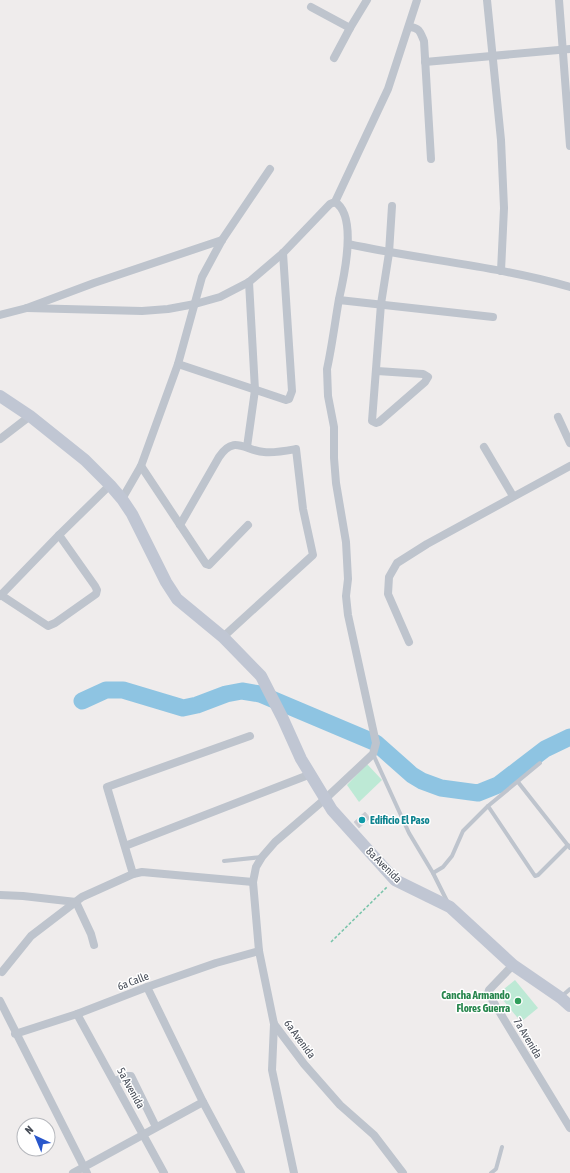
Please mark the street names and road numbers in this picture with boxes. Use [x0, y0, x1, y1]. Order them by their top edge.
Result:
street label: 8a Avenida [364, 845, 404, 885]
street label: 6a Calle [116, 970, 150, 992]
street label: 7a Avenida [511, 1016, 545, 1060]
street label: 6a Avenida [282, 1017, 318, 1061]
street label: 5a Avenida [115, 1066, 147, 1110]

